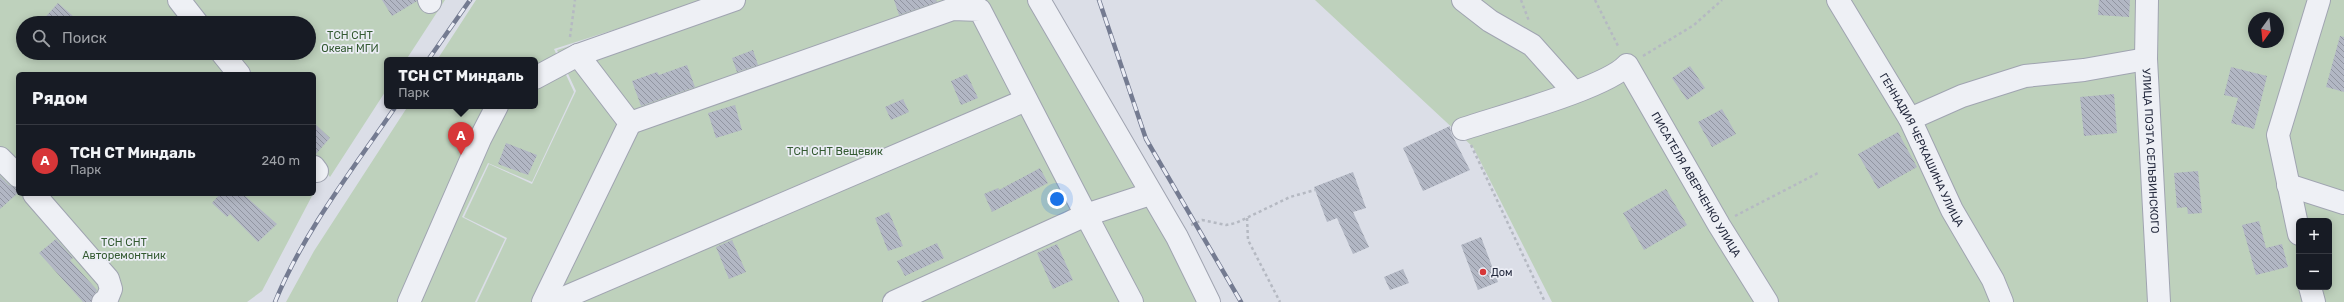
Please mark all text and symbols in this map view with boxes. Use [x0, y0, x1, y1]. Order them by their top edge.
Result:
north arrow [2248, 12, 2284, 48]
search box [16, 16, 316, 60]
icon: search [30, 27, 52, 49]
text: Поиск [62, 29, 107, 47]
park label: ТСН СНТ Океан МГИ [321, 29, 379, 55]
popup [384, 57, 538, 109]
text: ТСН СТ Миндаль [398, 67, 524, 85]
street label: УЛИЦА ПОЭТА СЕЛЬВИНСКОГО [2140, 68, 2161, 234]
street label: ГЕННАДИЯ ЧЕРКАШИНА УЛИЦА [1877, 71, 1967, 230]
text: Парк [398, 85, 429, 100]
text: Рядом [32, 88, 88, 108]
street label: ПИСАТЕЛЯ АВЕРЧЕНКО УЛИЦА [1648, 110, 1744, 260]
pin: A [448, 122, 474, 155]
text: ТСН СТ Миндаль [70, 144, 196, 162]
park label: ТСН СНТ Вещевик [787, 145, 883, 158]
text: A [40, 153, 50, 168]
text: 240 m [261, 153, 300, 168]
text: Парк [70, 162, 101, 177]
your location [1047, 189, 1067, 209]
map controls [2296, 218, 2332, 290]
button: + [2296, 218, 2332, 254]
park label: ТСН СНТ Авторемонтник [82, 236, 166, 262]
button: − [2296, 254, 2332, 290]
place label: Дом [1491, 266, 1513, 279]
marker: Дом [1478, 267, 1488, 277]

